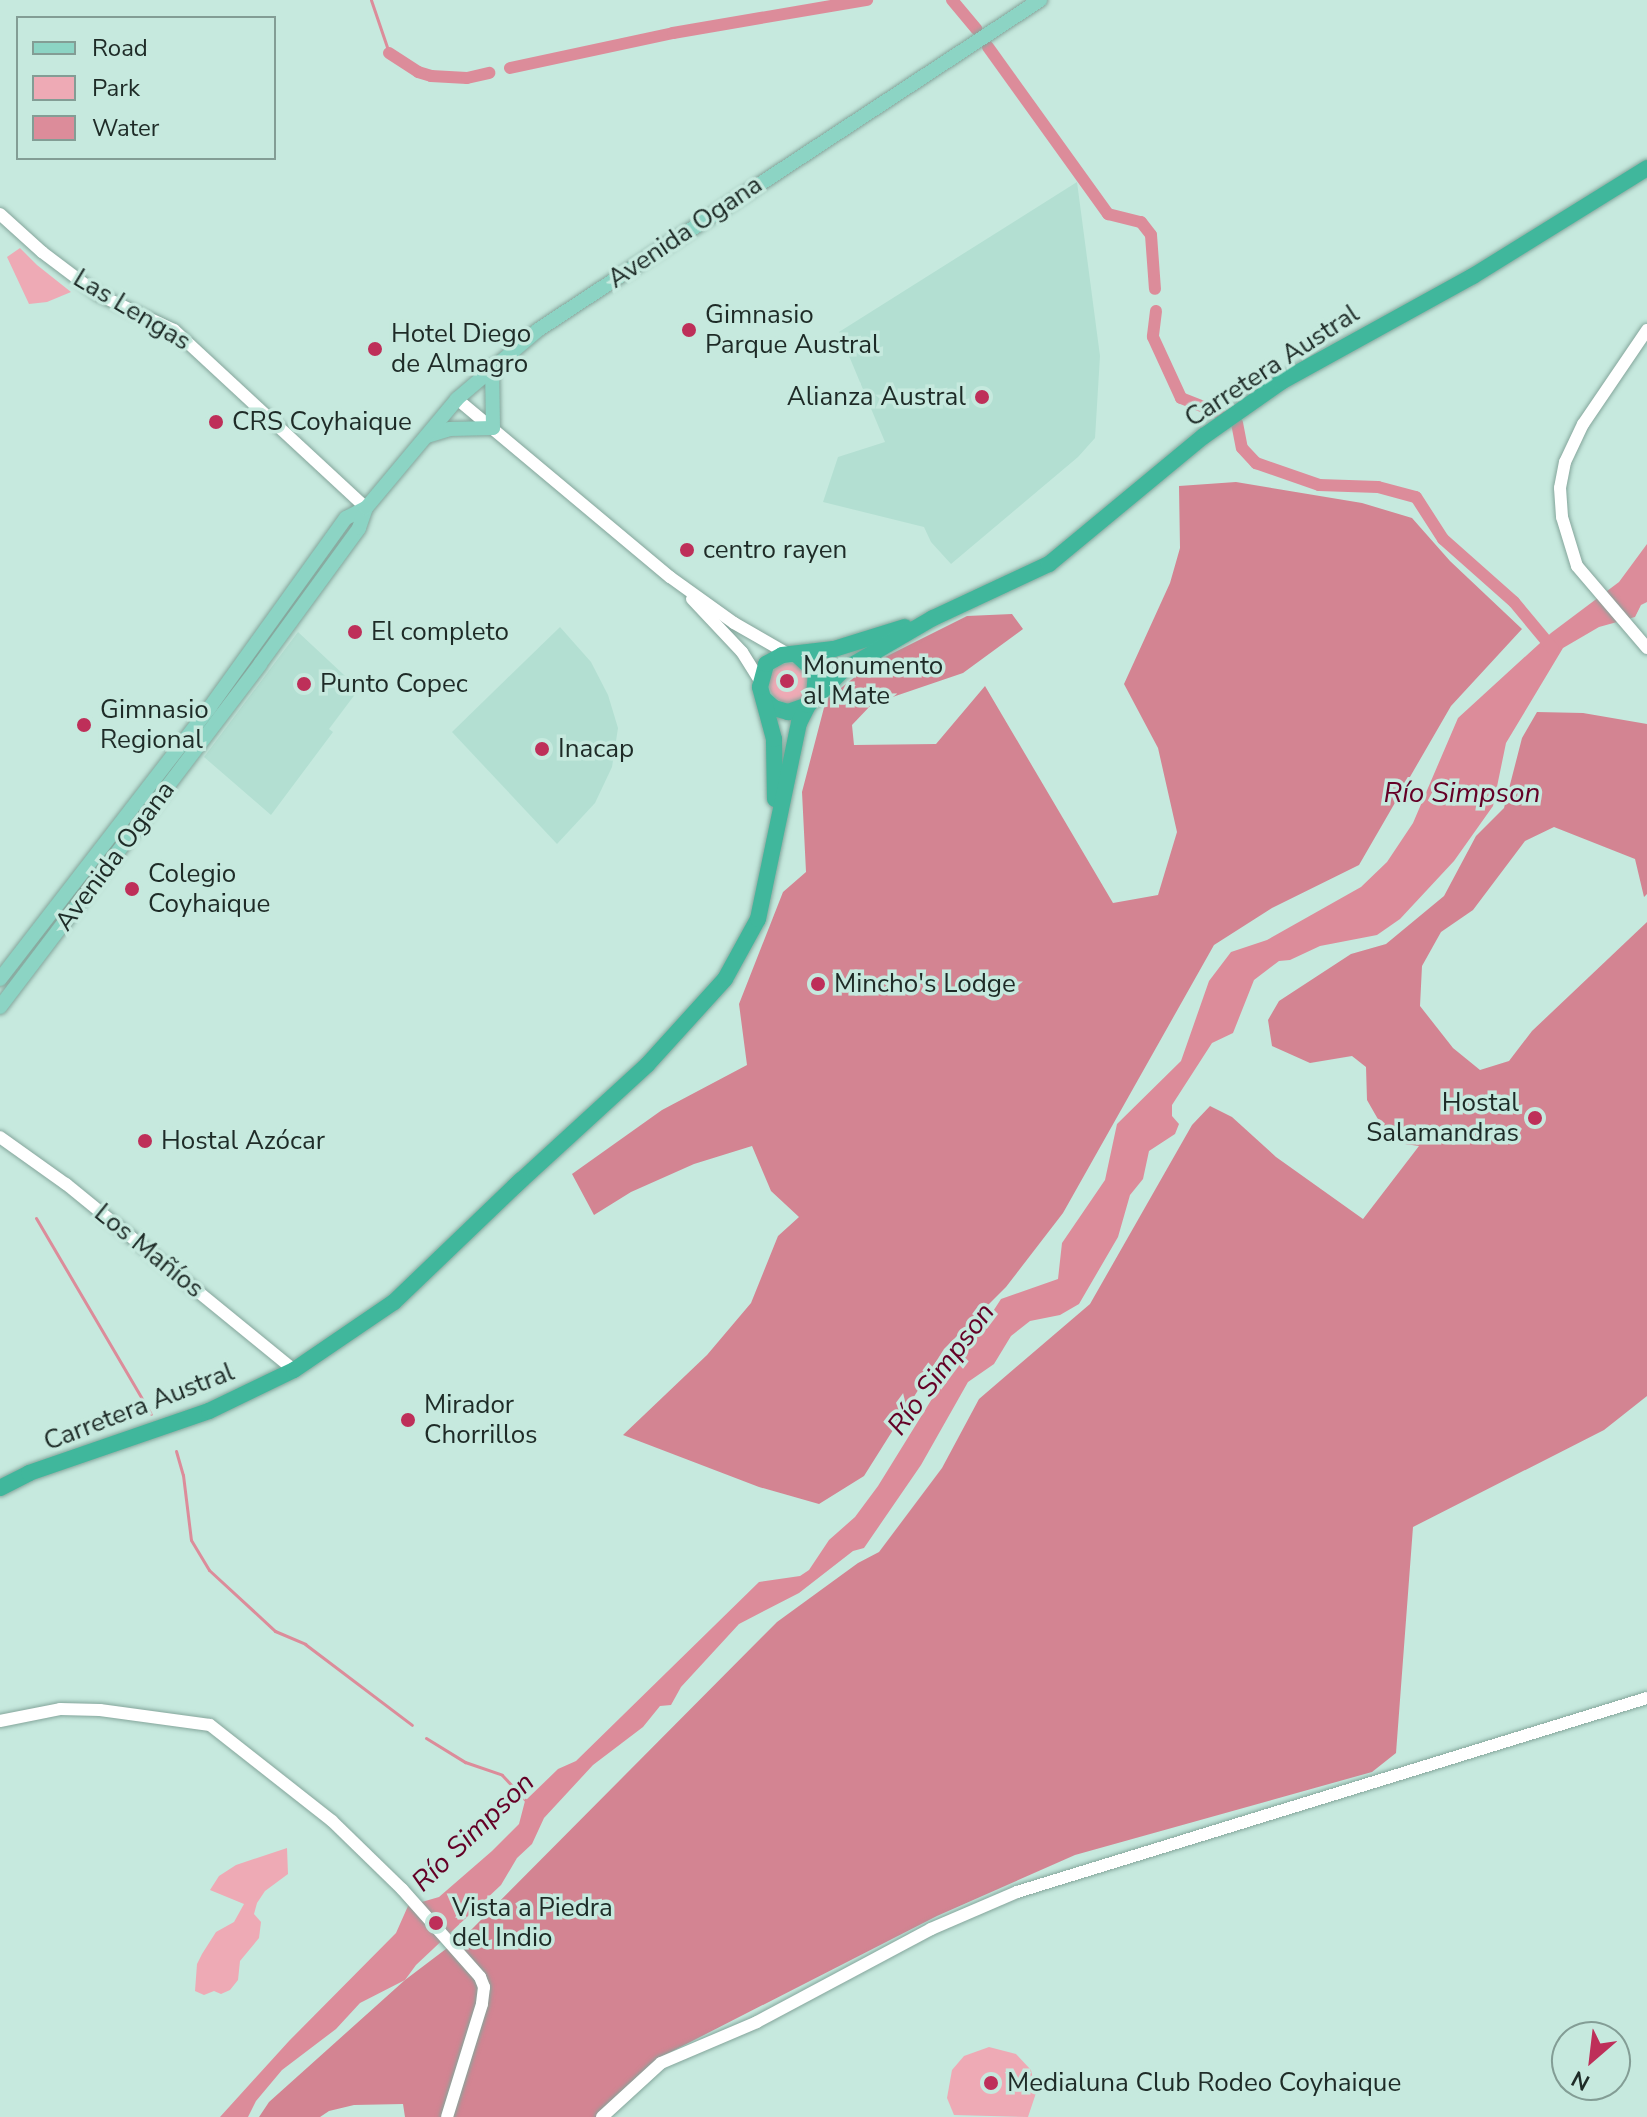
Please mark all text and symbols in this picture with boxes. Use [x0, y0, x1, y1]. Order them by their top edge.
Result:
legend [16, 16, 276, 160]
text: Road [92, 32, 148, 64]
text: Park [92, 72, 140, 104]
text: Water [92, 112, 159, 144]
street label: Avenida Ogana [602, 169, 768, 295]
street label: Las Lengas [68, 263, 196, 357]
street label: Carretera Austral [1179, 298, 1365, 434]
place label: Gimnasio Parque Austral [705, 299, 880, 360]
place label: Hotel Diego de Almagro [391, 318, 531, 380]
marker: Gimnasio Parque Austral [680, 321, 698, 339]
marker: Hotel Diego de Almagro [366, 340, 384, 358]
place label: Alianza Austral [787, 381, 966, 413]
marker: Alianza Austral [973, 388, 991, 406]
place label: CRS Coyhaique [232, 406, 412, 438]
marker: CRS Coyhaique [207, 413, 225, 431]
place label: centro rayen [703, 534, 847, 566]
marker: centro rayen [678, 541, 696, 559]
place label: El completo [371, 616, 509, 648]
marker: El completo [346, 623, 364, 641]
place label: Monumento al Mate [803, 650, 943, 712]
place label: Punto Copec [320, 668, 468, 700]
marker: Monumento al Mate [778, 672, 796, 690]
marker: Punto Copec [295, 675, 313, 693]
place label: Gimnasio Regional [100, 694, 209, 756]
marker: Gimnasio Regional [75, 716, 93, 734]
place label: Inacap [558, 733, 634, 765]
marker: Inacap [533, 740, 551, 758]
street label: Avenida Ogana [49, 775, 181, 937]
water label: Río Simpson [1384, 776, 1540, 810]
place label: Colegio Coyhaique [148, 858, 270, 920]
marker: Colegio Coyhaique [123, 880, 141, 898]
place label: Mincho's Lodge [834, 968, 1016, 1000]
marker: Mincho's Lodge [809, 975, 827, 993]
place label: Hostal Salamandras [1366, 1087, 1519, 1148]
marker: Hostal Salamandras [1526, 1109, 1544, 1127]
place label: Hostal Azócar [161, 1125, 325, 1157]
marker: Hostal Azócar [136, 1132, 154, 1150]
street label: Los Mañíos [88, 1198, 210, 1304]
water label: Río Simpson [880, 1296, 1002, 1442]
street label: Carretera Austral [39, 1356, 239, 1458]
place label: Mirador Chorrillos [424, 1389, 538, 1450]
marker: Mirador Chorrillos [399, 1411, 417, 1429]
water label: Río Simpson [405, 1765, 541, 1899]
place label: Vista a Piedra del Indio [452, 1892, 613, 1954]
marker: Vista a Piedra del Indio [427, 1914, 445, 1932]
north arrow [1551, 2021, 1631, 2101]
text: N [1566, 2063, 1595, 2098]
place label: Medialuna Club Rodeo Coyhaique [1007, 2067, 1401, 2099]
marker: Medialuna Club Rodeo Coyhaique [982, 2074, 1000, 2092]

